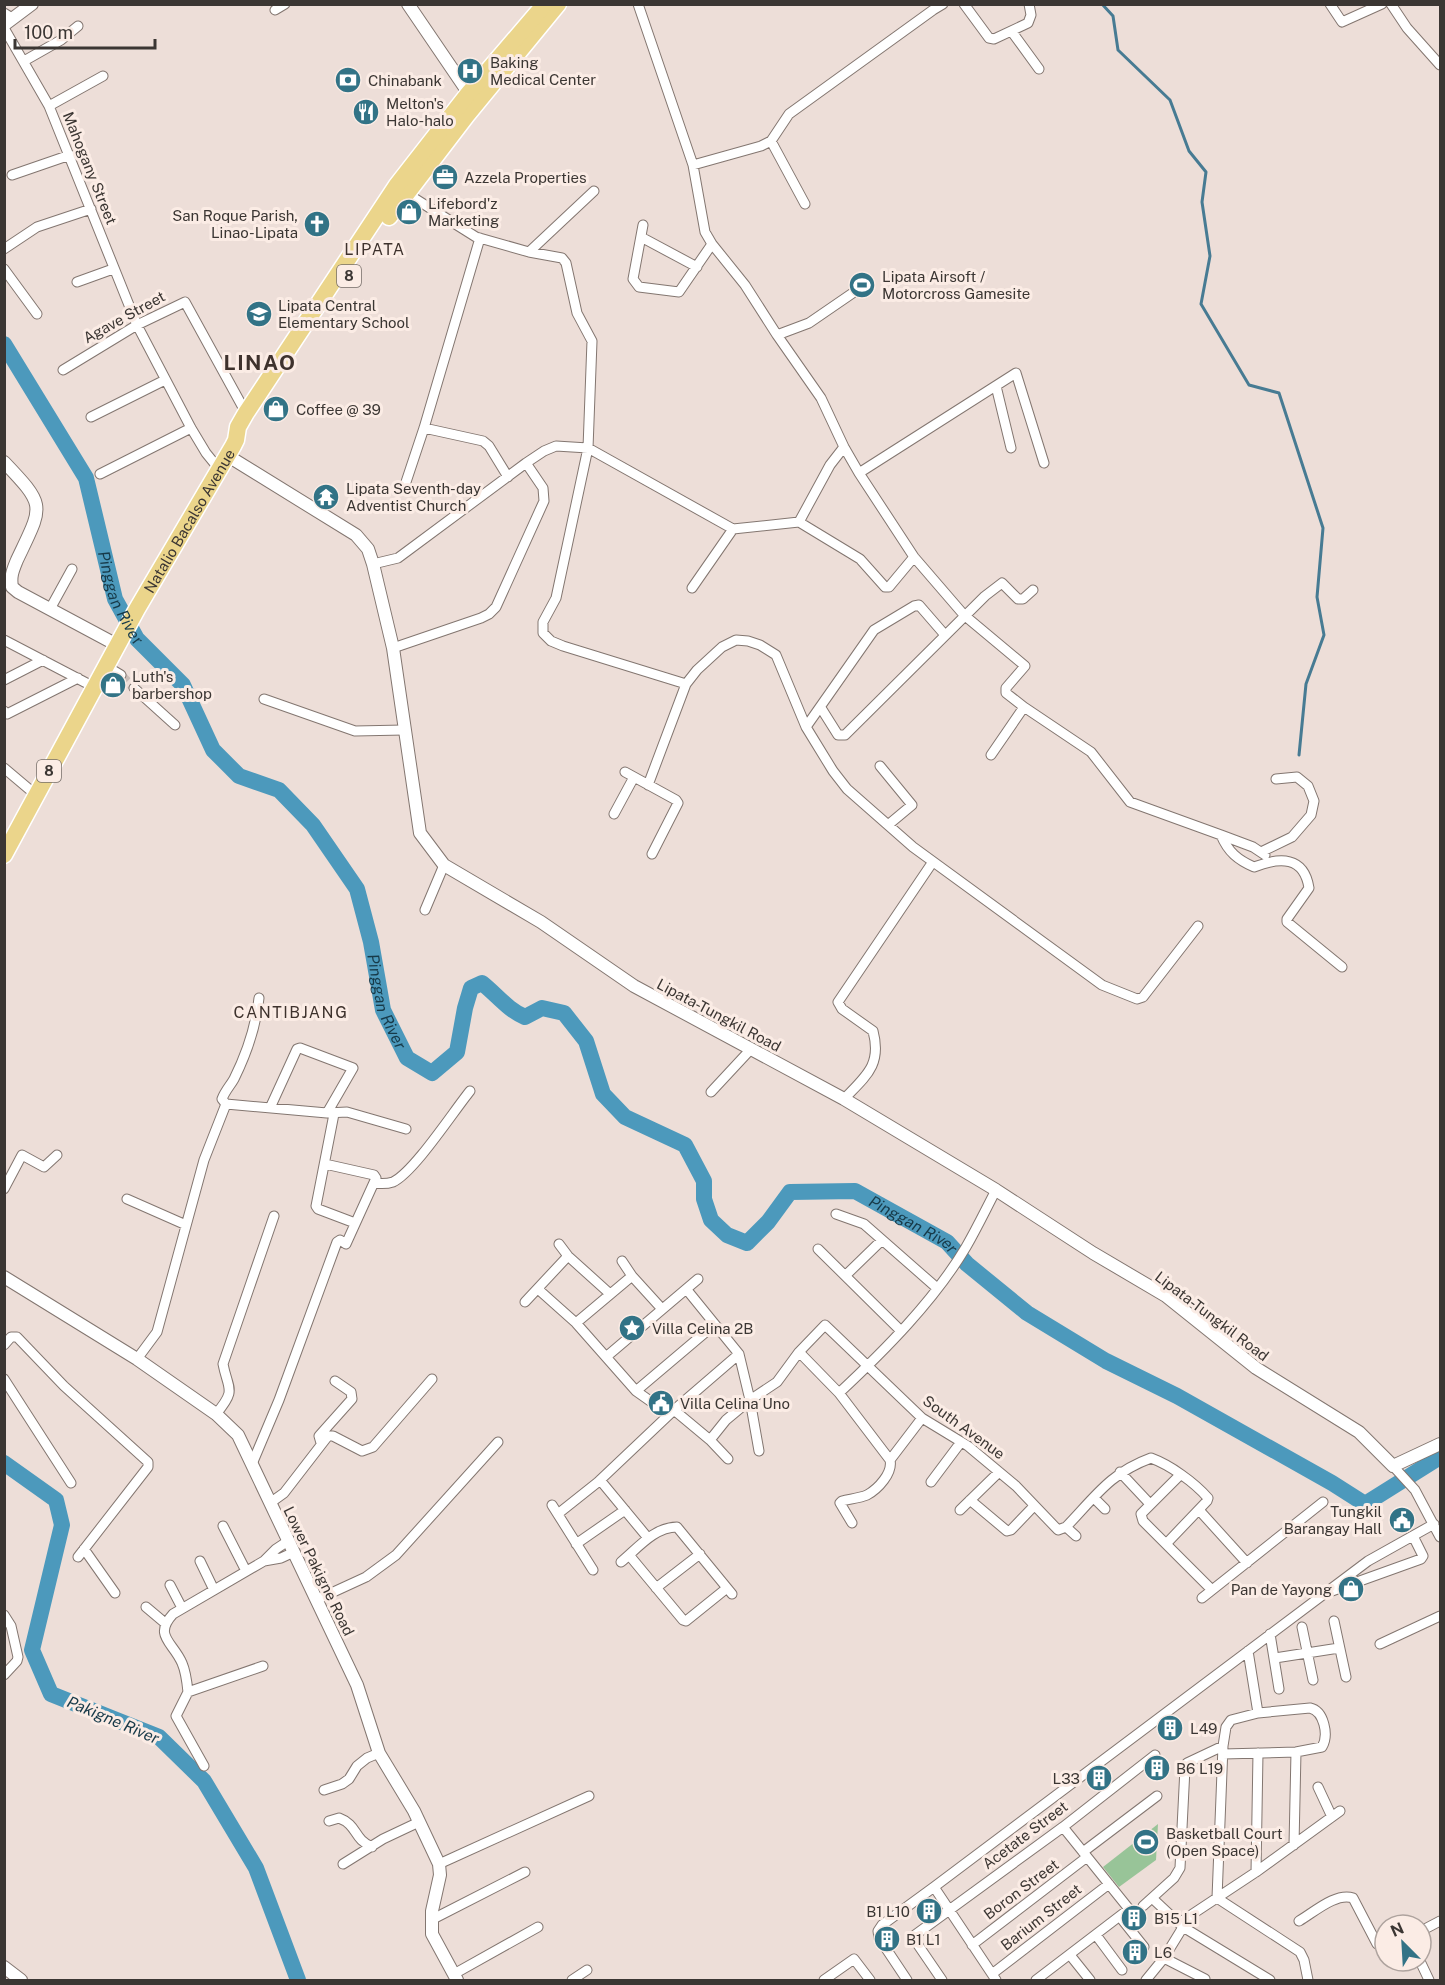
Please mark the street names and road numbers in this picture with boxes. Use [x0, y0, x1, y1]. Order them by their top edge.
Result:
street label: Mahogany Street [60, 109, 120, 227]
road number: 8 [337, 265, 361, 287]
street label: Agave Street [80, 287, 168, 346]
street label: Natalio Bacalso Avenue [140, 446, 238, 596]
road number: 8 [37, 760, 61, 782]
street label: Lipata-Tungkil Road [654, 975, 784, 1055]
street label: Lipata-Tungkil Road [1152, 1268, 1272, 1364]
street label: South Avenue [920, 1392, 1008, 1462]
street label: Lower Pakigne Road [280, 1504, 358, 1638]
street label: Acetate Street [979, 1797, 1071, 1872]
street label: Boron Street [980, 1855, 1062, 1923]
street label: Barium Street [997, 1880, 1085, 1954]

